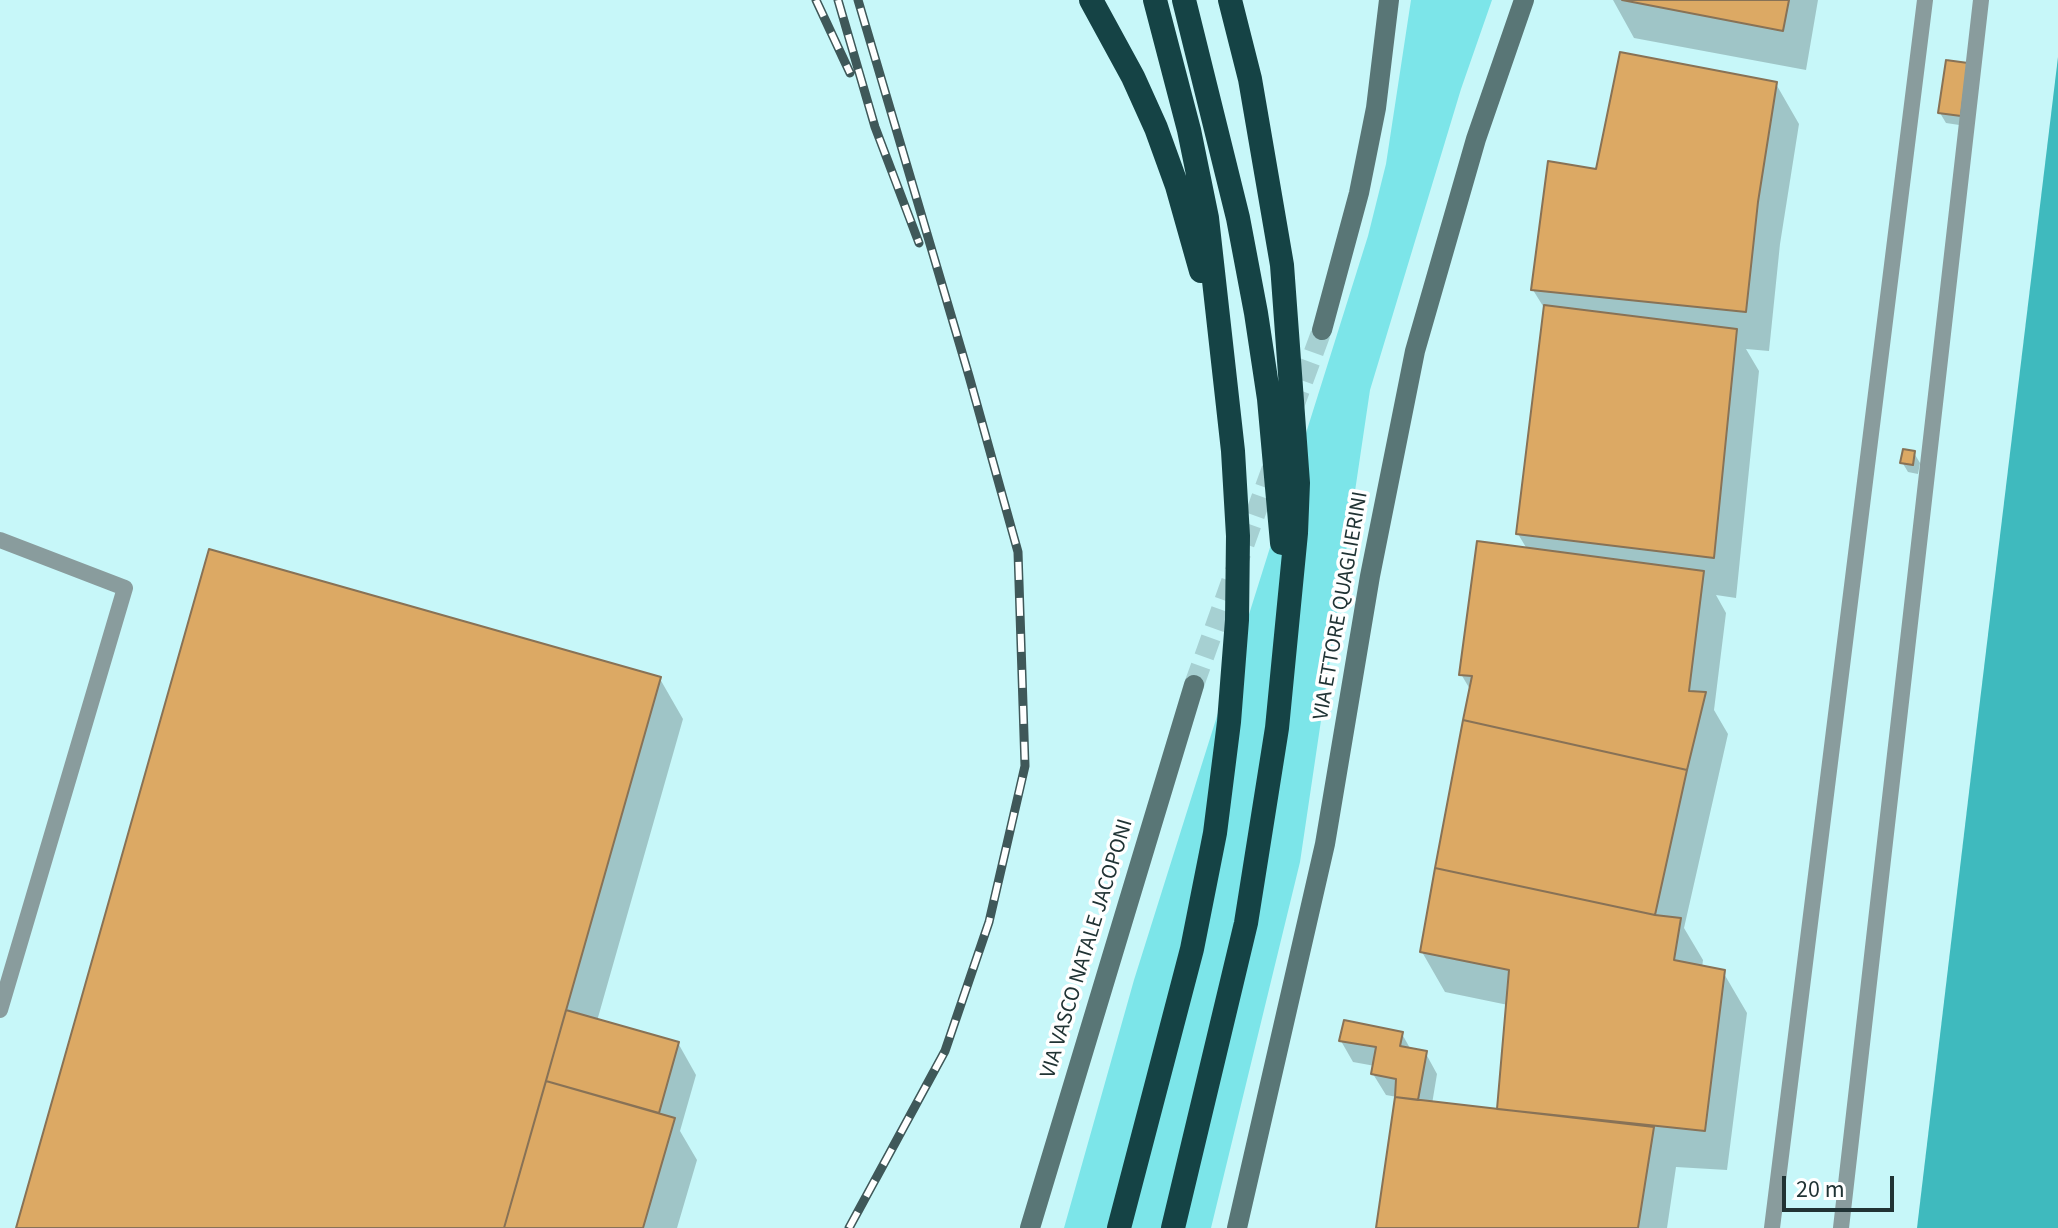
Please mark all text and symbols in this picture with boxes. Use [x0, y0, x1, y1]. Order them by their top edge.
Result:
street label: VIA ETTORE QUAGLIERINI [1309, 490, 1375, 722]
street label: VIA VASCO NATALE JACOPONI [1036, 816, 1140, 1082]
scale bar [1786, 1160, 1898, 1210]
text: 20 m [1796, 1172, 1845, 1207]

